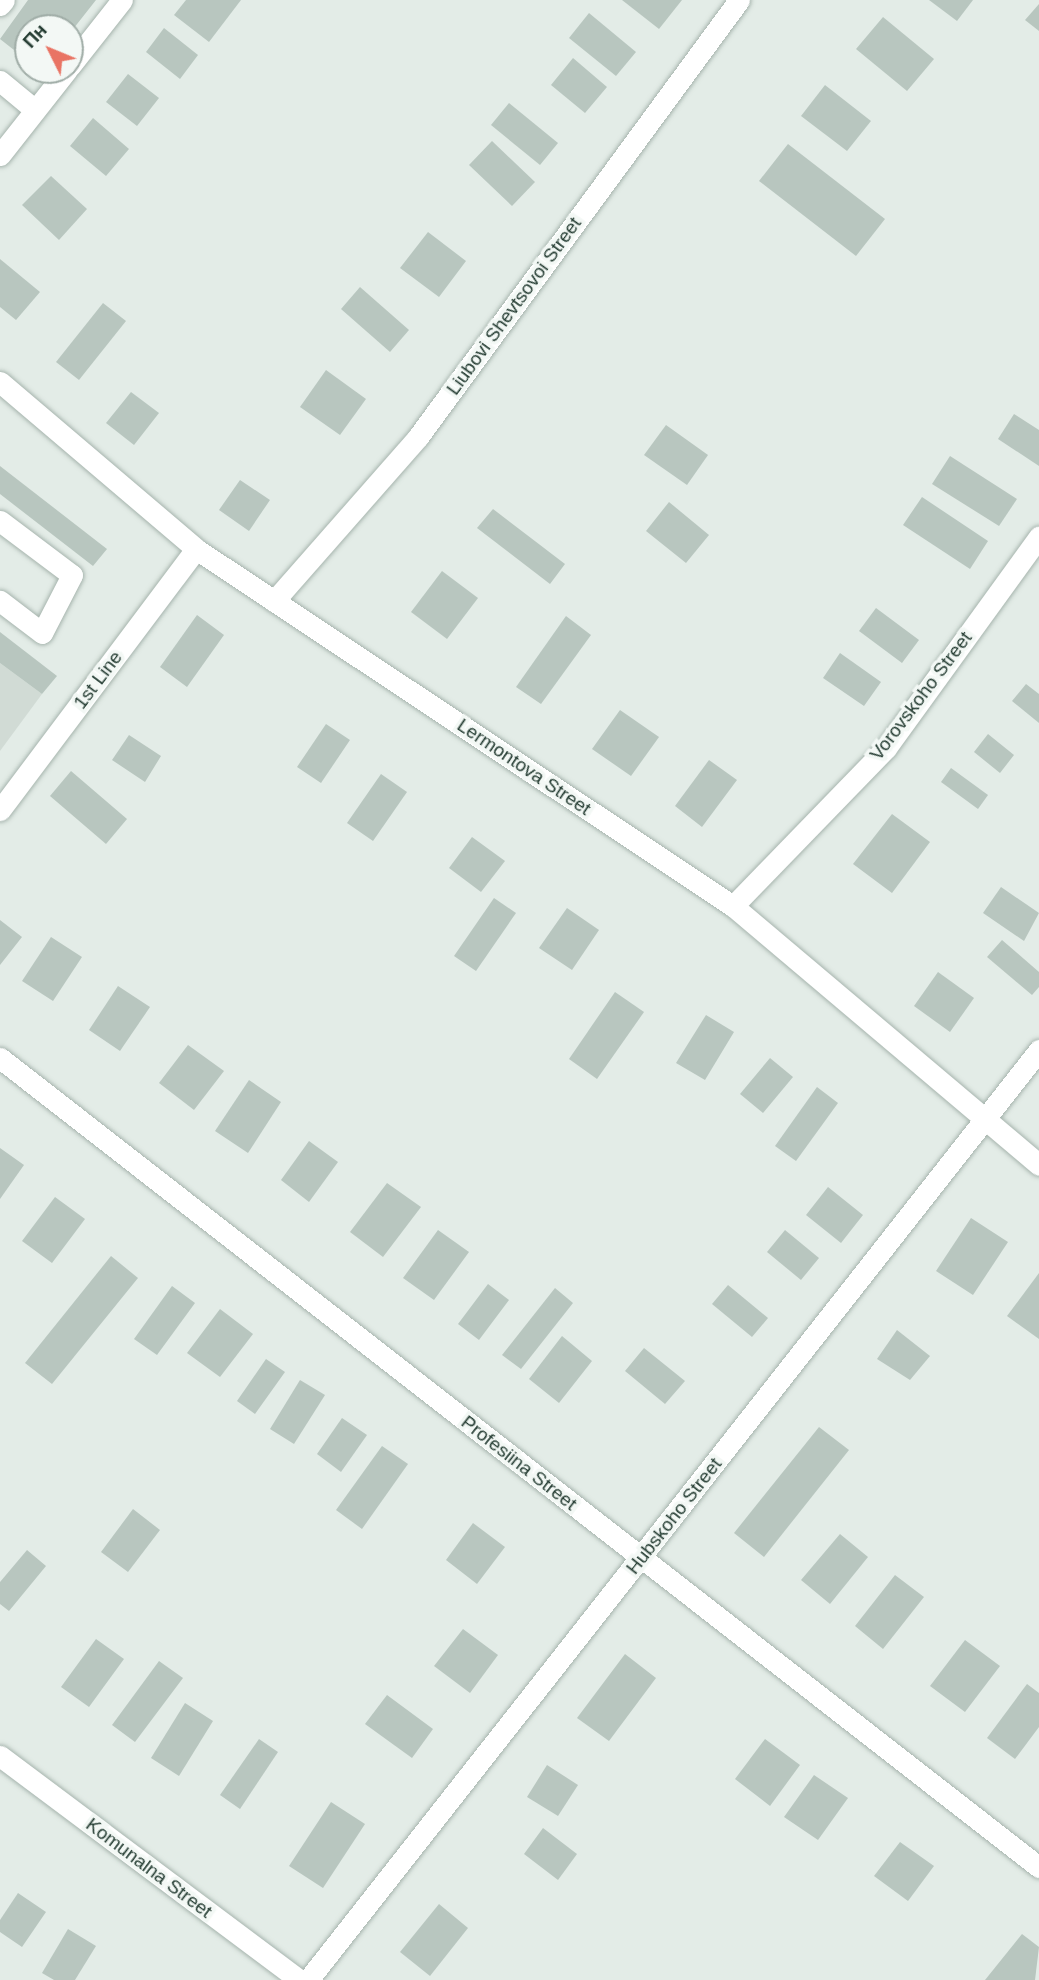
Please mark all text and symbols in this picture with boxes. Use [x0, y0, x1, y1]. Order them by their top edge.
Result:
north arrow [14, 14, 84, 84]
text: Пн [18, 19, 51, 52]
street label: Liubovi Shevtsovoi Street [442, 213, 586, 399]
street label: Vorovskoho Street [865, 627, 977, 765]
street label: 1st Line [69, 647, 127, 713]
street label: Lermontova Street [453, 714, 595, 820]
street label: Profesiina Street [457, 1411, 581, 1515]
street label: Hubskoho Street [621, 1453, 727, 1579]
street label: Komunalna Street [81, 1813, 217, 1923]

